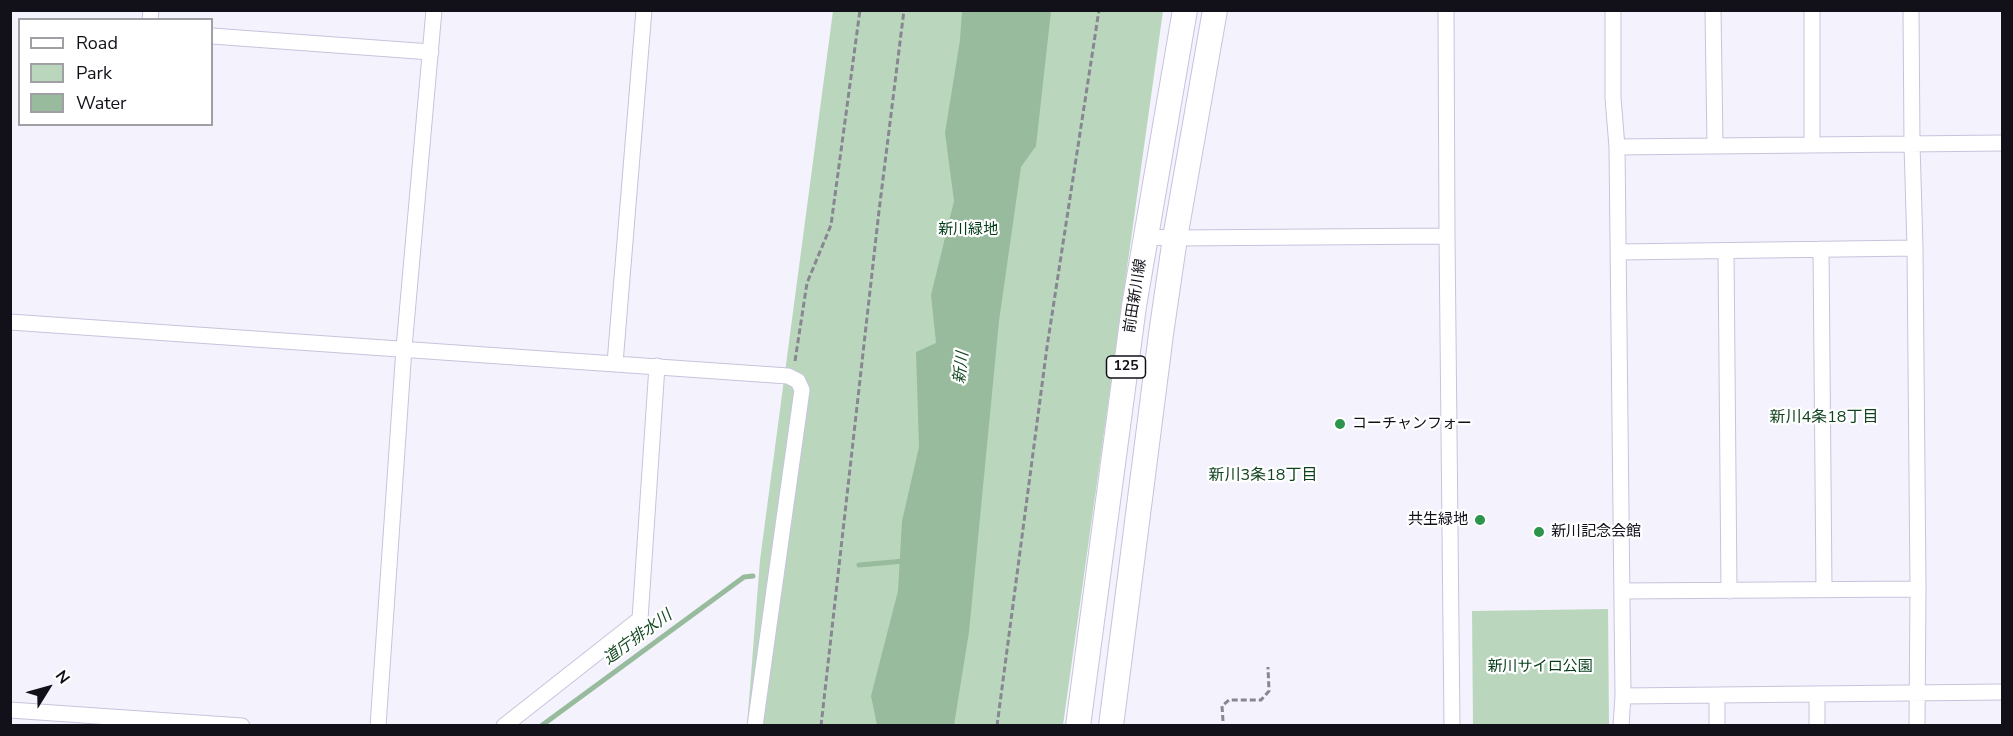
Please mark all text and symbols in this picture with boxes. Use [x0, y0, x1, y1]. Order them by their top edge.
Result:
legend [18, 18, 213, 126]
text: Road [76, 31, 118, 55]
text: Park [76, 61, 112, 85]
text: Water [76, 91, 127, 115]
park label: 新川緑地 [938, 221, 998, 239]
street label: 前田新川線 [1121, 258, 1151, 334]
water label: 新川 [951, 351, 973, 385]
road number: 125 [1106, 356, 1146, 378]
district label: 新川4条18丁目 [1770, 408, 1878, 428]
place label: コーチャンフォー [1352, 415, 1472, 433]
marker: コーチャンフォー [1333, 417, 1347, 431]
district label: 新川3条18丁目 [1209, 466, 1317, 486]
place label: 共生緑地 [1408, 511, 1468, 529]
marker: 共生緑地 [1473, 513, 1487, 527]
place label: 新川記念会館 [1551, 523, 1641, 541]
marker: 新川記念会館 [1532, 525, 1546, 539]
water label: 道庁排水川 [600, 607, 676, 669]
north arrow [18, 658, 78, 718]
park label: 新川サイロ公園 [1488, 658, 1592, 676]
text: N [50, 666, 75, 689]

